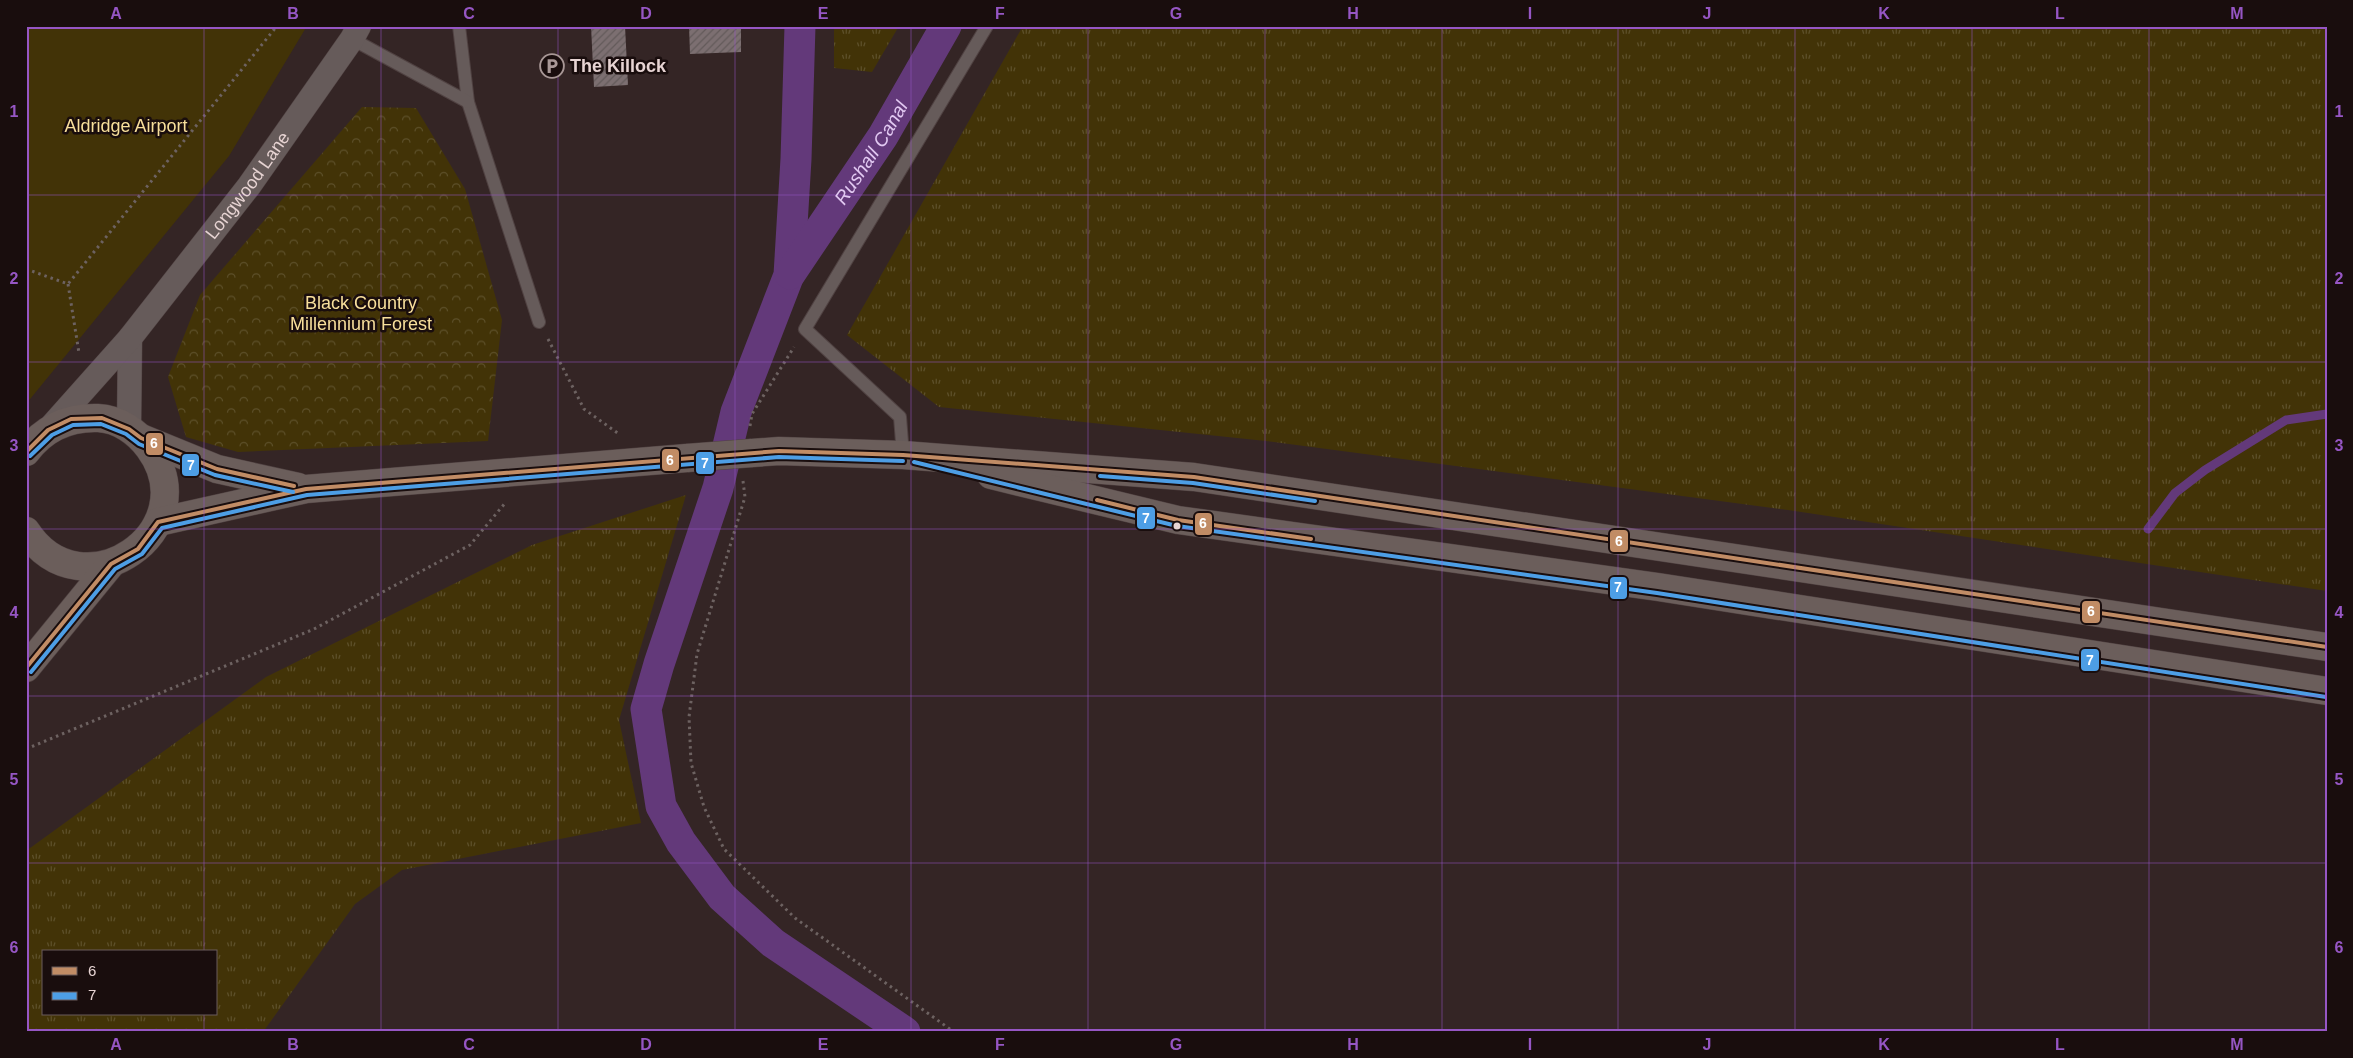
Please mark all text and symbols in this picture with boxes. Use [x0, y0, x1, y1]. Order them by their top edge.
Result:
text: A [110, 5, 122, 22]
text: B [287, 5, 299, 22]
text: C [463, 5, 475, 22]
text: D [640, 5, 652, 22]
text: E [818, 5, 829, 22]
text: F [995, 5, 1005, 22]
text: G [1170, 5, 1182, 22]
text: H [1347, 5, 1359, 22]
text: I [1528, 5, 1532, 22]
text: J [1703, 5, 1711, 22]
text: K [1878, 5, 1890, 22]
text: L [2055, 5, 2065, 22]
text: M [2230, 5, 2244, 22]
parking icon: The Killock [539, 53, 565, 79]
place label: The Killock [570, 56, 667, 76]
water label: Rushall Canal [830, 96, 912, 208]
text: 1 [10, 103, 19, 120]
text: 1 [2335, 103, 2344, 120]
park label: Aldridge Airport [64, 116, 188, 136]
street label: Longwood Lane [201, 128, 294, 243]
text: 2 [10, 270, 19, 287]
text: 2 [2335, 270, 2344, 287]
park label: Black Country Millennium Forest [290, 293, 432, 334]
line badge: 6 [145, 432, 164, 456]
text: 6 [150, 435, 158, 451]
text: 3 [10, 437, 19, 454]
text: 3 [2335, 437, 2344, 454]
line badge: 6 [661, 448, 680, 472]
line badge: 7 [695, 451, 715, 475]
text: 6 [666, 452, 674, 468]
line badge: 7 [181, 453, 200, 477]
text: 7 [701, 455, 709, 471]
text: 7 [187, 457, 195, 473]
line badge: 7 [1136, 506, 1156, 530]
text: 7 [1142, 510, 1150, 526]
line badge: 6 [1194, 512, 1213, 536]
text: 6 [1199, 515, 1207, 531]
unlabelled marker [1172, 521, 1182, 531]
line badge: 6 [1609, 529, 1629, 553]
text: 6 [1615, 533, 1623, 549]
line badge: 7 [1609, 576, 1628, 600]
text: 7 [1614, 579, 1622, 595]
line badge: 6 [2081, 600, 2101, 624]
text: 6 [2087, 603, 2095, 619]
text: 4 [10, 604, 19, 621]
text: 4 [2335, 604, 2344, 621]
line badge: 7 [2080, 648, 2100, 672]
text: 7 [2086, 652, 2094, 668]
text: 5 [10, 771, 19, 788]
text: 5 [2335, 771, 2344, 788]
text: 6 [10, 939, 19, 956]
text: 6 [2335, 939, 2344, 956]
legend [42, 950, 218, 1016]
text: 6 [88, 962, 96, 979]
text: 7 [88, 986, 96, 1003]
text: A [110, 1036, 122, 1053]
text: B [287, 1036, 299, 1053]
text: C [463, 1036, 475, 1053]
text: D [640, 1036, 652, 1053]
text: E [818, 1036, 829, 1053]
text: F [995, 1036, 1005, 1053]
text: G [1170, 1036, 1182, 1053]
text: H [1347, 1036, 1359, 1053]
text: I [1528, 1036, 1532, 1053]
text: J [1703, 1036, 1711, 1053]
text: K [1878, 1036, 1890, 1053]
text: L [2055, 1036, 2065, 1053]
text: M [2230, 1036, 2244, 1053]

